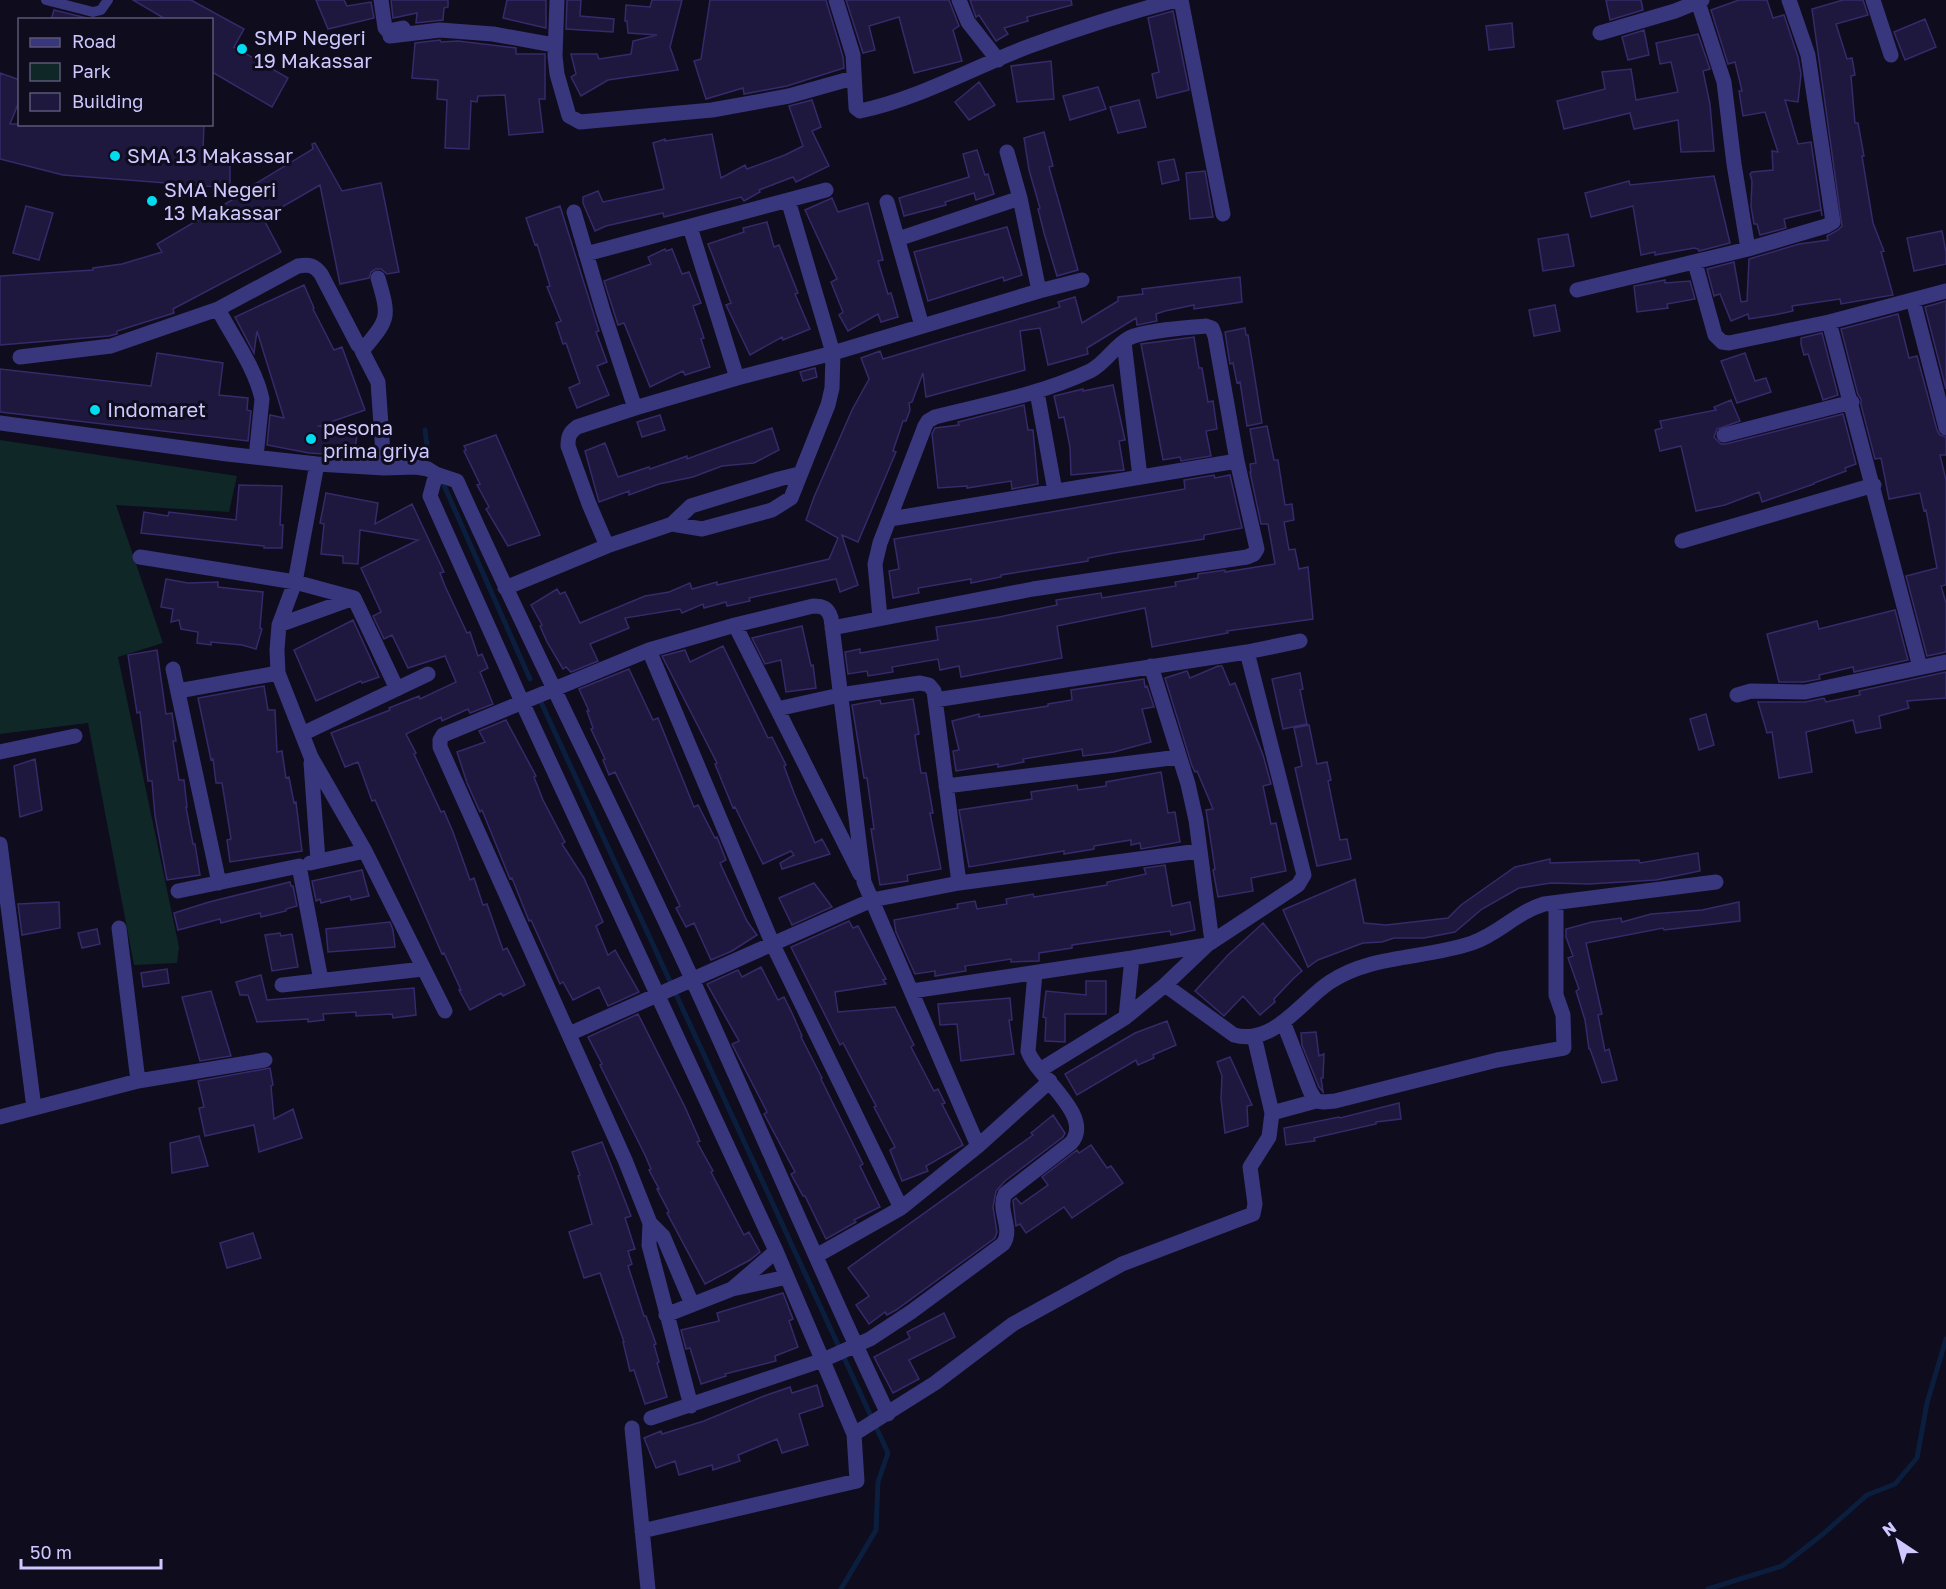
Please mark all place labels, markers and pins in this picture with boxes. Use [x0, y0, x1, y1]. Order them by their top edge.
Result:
place label: SMP Negeri 19 Makassar [254, 25, 372, 72]
marker: SMP Negeri 19 Makassar [235, 42, 249, 56]
place label: SMA 13 Makassar [127, 143, 293, 167]
marker: SMA 13 Makassar [108, 149, 122, 163]
place label: SMA Negeri 13 Makassar [164, 177, 282, 224]
marker: SMA Negeri 13 Makassar [145, 194, 159, 208]
place label: Indomaret [107, 397, 206, 421]
marker: Indomaret [88, 403, 102, 417]
place label: pesona prima griya [323, 415, 430, 462]
marker: pesona prima griya [304, 432, 318, 446]

